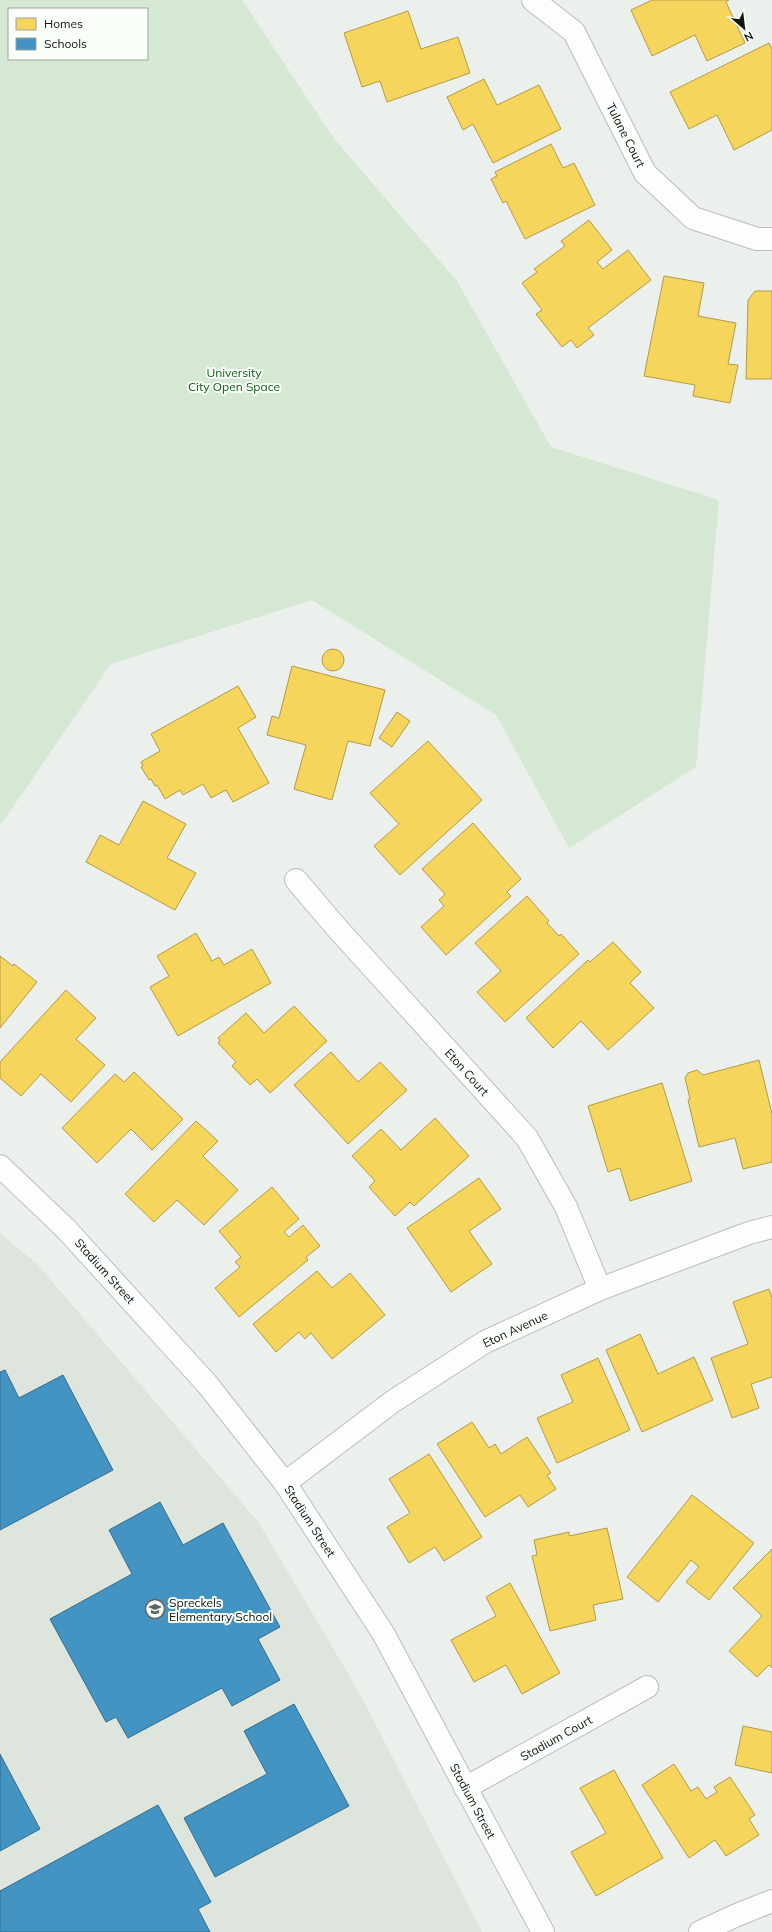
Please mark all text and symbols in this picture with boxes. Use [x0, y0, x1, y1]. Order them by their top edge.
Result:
legend [8, 8, 148, 60]
north arrow [724, 8, 764, 48]
text: Homes [44, 16, 83, 31]
text: N [742, 29, 756, 45]
text: Schools [44, 36, 87, 51]
street label: Tulane Court [603, 100, 649, 170]
park label: University City Open Space [188, 365, 280, 394]
street label: Eton Court [442, 1045, 492, 1099]
street label: Stadium Street [72, 1235, 138, 1307]
street label: Eton Avenue [480, 1307, 550, 1351]
street label: Stadium Street [281, 1482, 339, 1560]
place label: Spreckels Elementary School [169, 1595, 272, 1624]
school or university icon: Spreckels Elementary School [144, 1598, 166, 1620]
street label: Stadium Court [517, 1712, 595, 1764]
street label: Stadium Street [447, 1761, 499, 1841]

